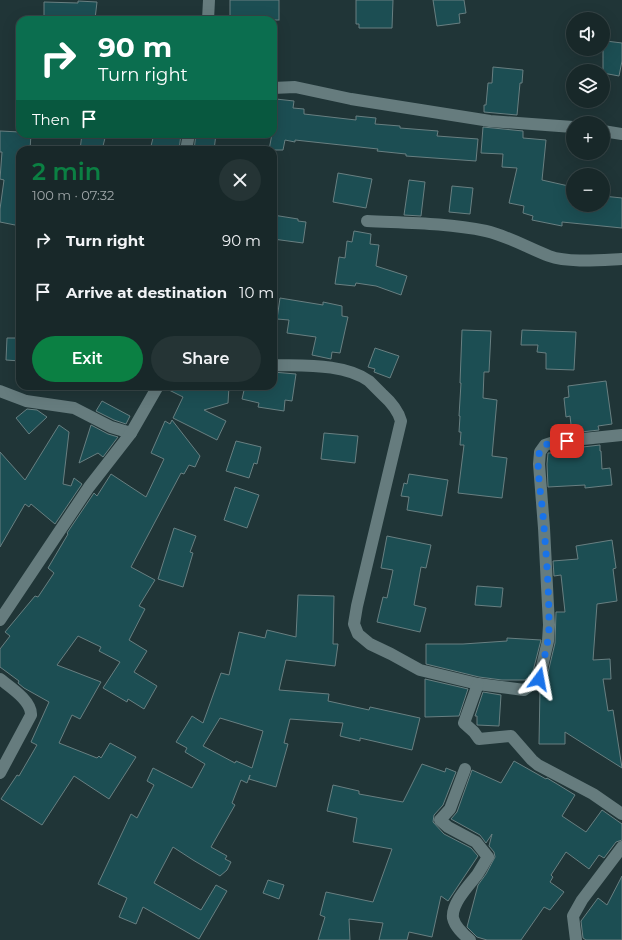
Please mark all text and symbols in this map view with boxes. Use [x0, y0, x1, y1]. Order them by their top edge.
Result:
map controls [566, 12, 610, 212]
button: sound [566, 12, 610, 56]
text: 90 m [98, 30, 172, 64]
icon: right [32, 32, 84, 84]
text: Turn right [98, 64, 188, 86]
button: layers [566, 64, 610, 108]
icon: arrive [78, 108, 100, 130]
text: Then [32, 110, 70, 129]
button: + [566, 116, 610, 160]
text: 2 min [32, 157, 101, 186]
button: close [219, 159, 261, 201]
button: − [566, 168, 610, 212]
text: 100 m · 07:32 [32, 187, 115, 203]
icon: right [32, 229, 54, 251]
text: Turn right [66, 231, 145, 250]
text: 90 m [222, 231, 261, 250]
icon: arrive [32, 281, 54, 303]
text: Arrive at destination [66, 283, 227, 302]
text: 10 m [239, 283, 274, 302]
button: Exit [32, 336, 143, 382]
button: Share [151, 336, 261, 382]
pin [550, 424, 584, 458]
icon: arrive [556, 430, 578, 452]
position arrow [518, 658, 560, 700]

